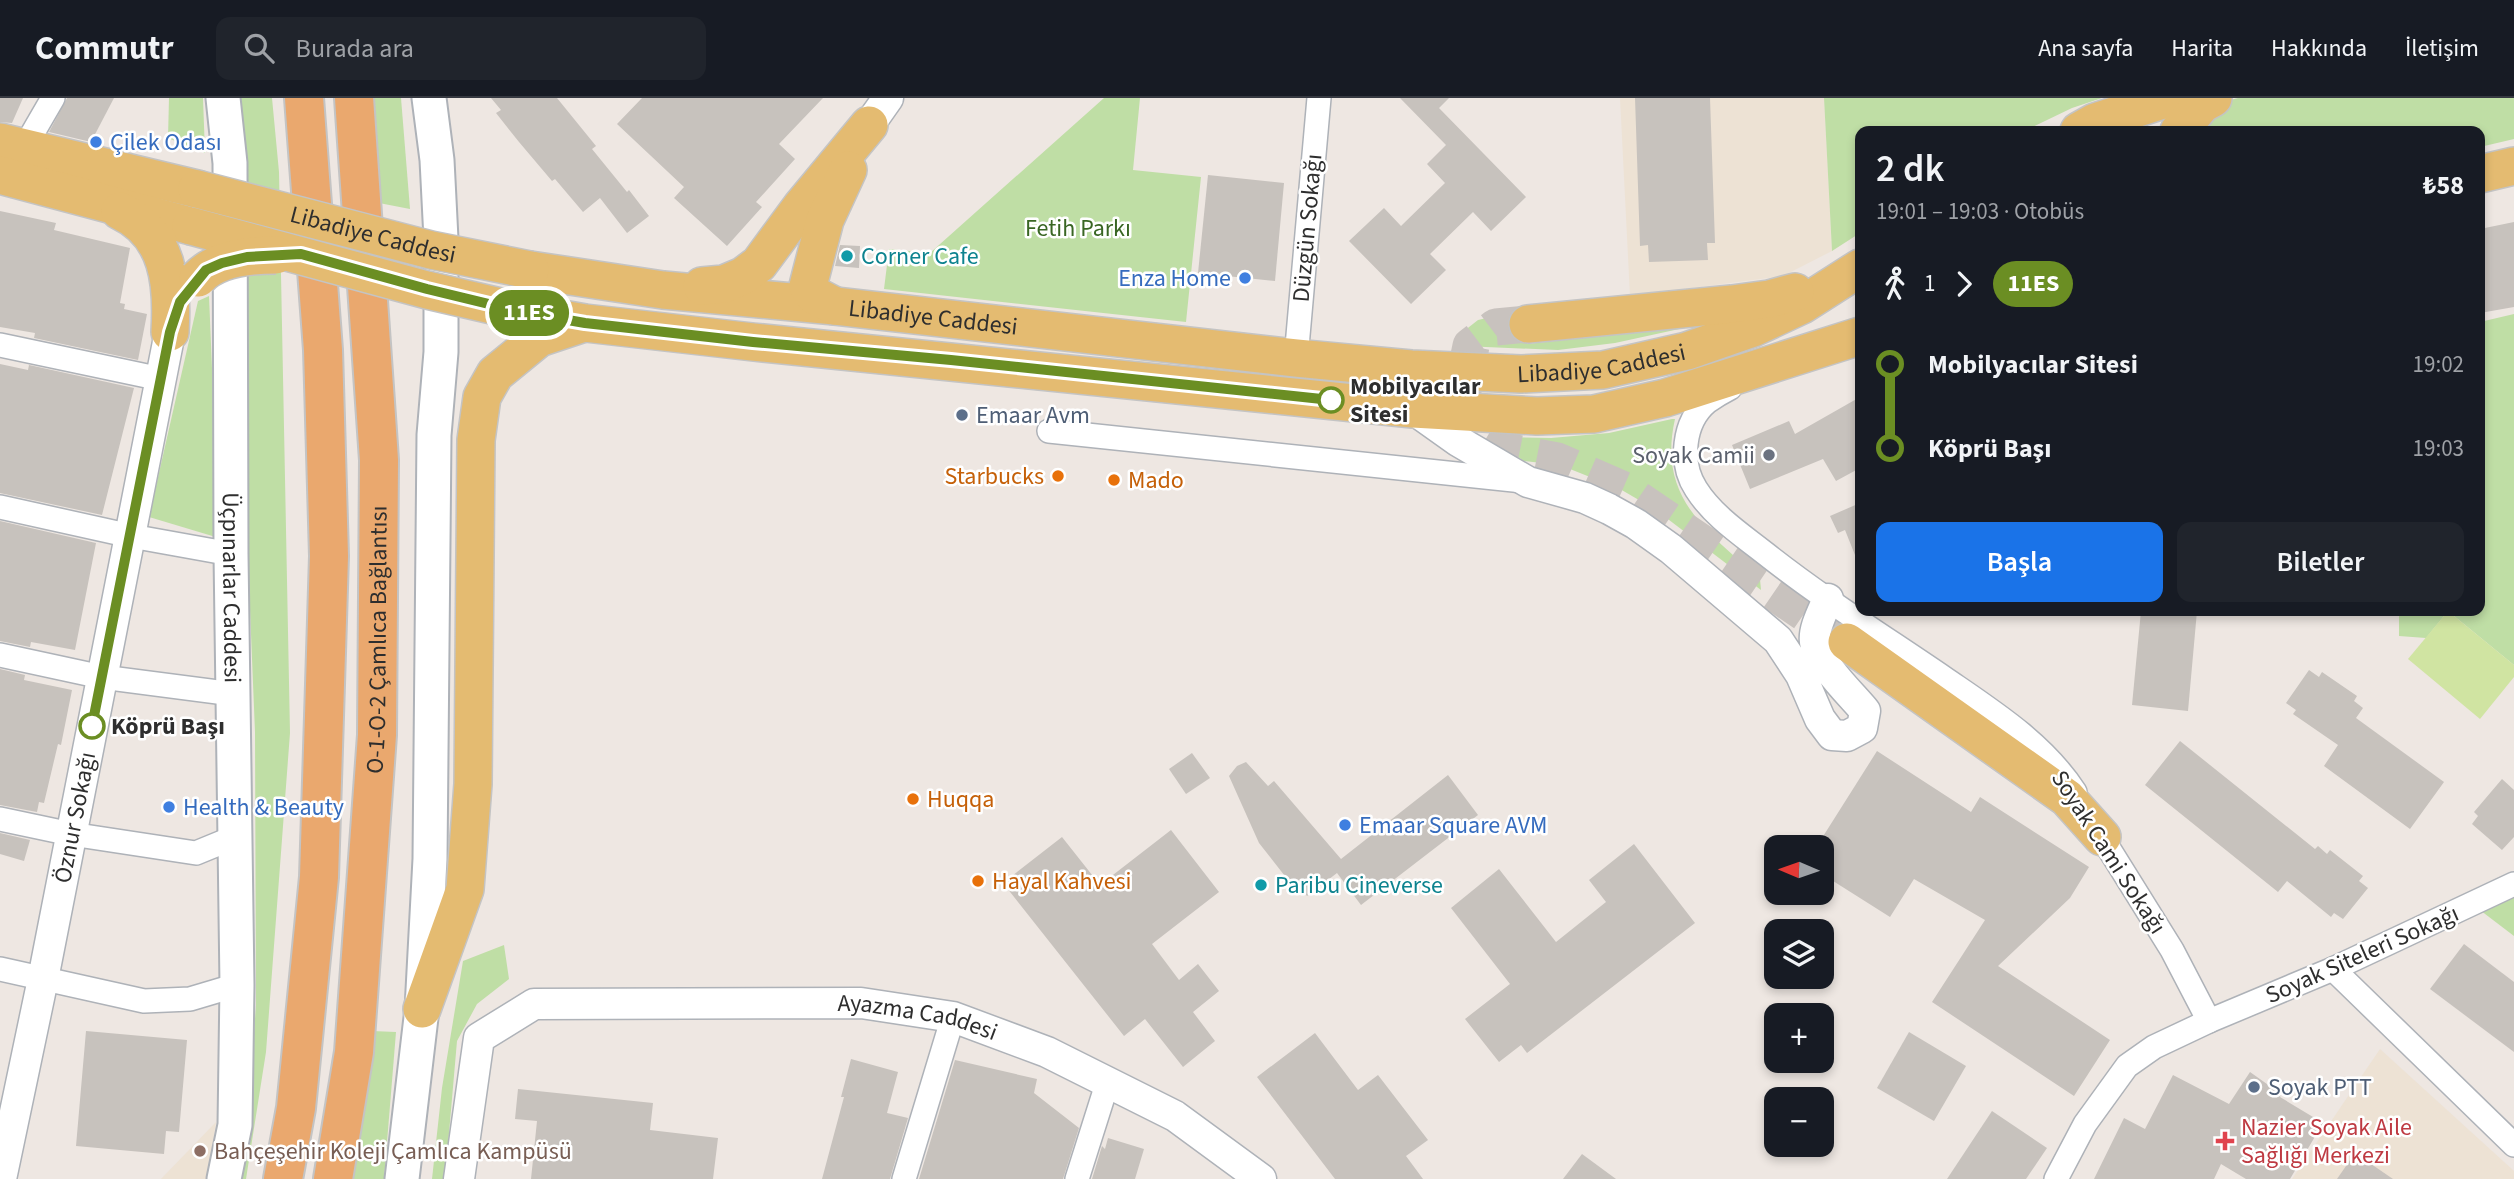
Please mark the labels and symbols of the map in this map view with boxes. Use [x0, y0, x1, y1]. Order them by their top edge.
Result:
place label: Çilek Odası [110, 125, 222, 160]
marker: Çilek Odası [88, 134, 104, 150]
street label: Düzgün Sokağı [1284, 153, 1331, 304]
street label: Libadiye Caddesi [286, 197, 459, 273]
park label: Fetih Parkı [1025, 211, 1131, 246]
place label: Corner Cafe [861, 239, 979, 274]
marker: Corner Cafe [839, 248, 855, 264]
place label: Enza Home [1118, 261, 1231, 296]
marker: Enza Home [1237, 270, 1253, 286]
line badge: 11ES [480, 290, 578, 336]
street label: Libadiye Caddesi [847, 291, 1020, 344]
street label: Libadiye Caddesi [1516, 335, 1689, 392]
place label: Mobilyacılar Sitesi [1350, 369, 1481, 432]
marker: Mobilyacılar Sitesi [1318, 387, 1344, 413]
place label: Emaar Avm [976, 398, 1090, 433]
marker: Emaar Avm [954, 407, 970, 423]
place label: Soyak Camii [1632, 438, 1755, 473]
marker: Soyak Camii [1761, 447, 1777, 463]
place label: Starbucks [945, 459, 1044, 494]
place label: Mado [1128, 463, 1184, 498]
marker: Starbucks [1050, 468, 1066, 484]
marker: Mado [1106, 472, 1122, 488]
street label: Üçpınarlar Caddesi [213, 492, 250, 683]
street label: O-1-O-2 Çamlıca Bağlantısı [357, 505, 397, 775]
place label: Köprü Başı [111, 709, 225, 744]
marker: Köprü Başı [79, 713, 105, 739]
street label: Öznur Sokağı [45, 749, 105, 886]
street label: Soyak Cami Sokağı [2042, 763, 2175, 941]
place label: Huqqa [927, 782, 994, 817]
place label: Health & Beauty [183, 790, 344, 825]
marker: Huqqa [905, 791, 921, 807]
marker: Health & Beauty [161, 799, 177, 815]
place label: Emaar Square AVM [1359, 808, 1547, 843]
marker: Emaar Square AVM [1337, 817, 1353, 833]
north arrow [1764, 835, 1834, 905]
place label: Hayal Kahvesi [992, 864, 1132, 899]
place label: Paribu Cineverse [1275, 868, 1443, 903]
marker: Hayal Kahvesi [970, 873, 986, 889]
marker: Paribu Cineverse [1253, 877, 1269, 893]
street label: Soyak Siteleri Sokağı [2260, 896, 2464, 1013]
street label: Ayazma Caddesi [837, 986, 1002, 1050]
place label: Soyak PTT [2268, 1070, 2372, 1105]
marker: Soyak PTT [2246, 1079, 2262, 1095]
place label: Nazier Soyak Aile Sağlığı Merkezi [2241, 1110, 2412, 1173]
marker: Nazier Soyak Aile Sağlığı Merkezi [2215, 1131, 2235, 1151]
place label: Bahçeşehir Koleji Çamlıca Kampüsü [214, 1134, 572, 1169]
marker: Bahçeşehir Koleji Çamlıca Kampüsü [192, 1143, 208, 1159]

